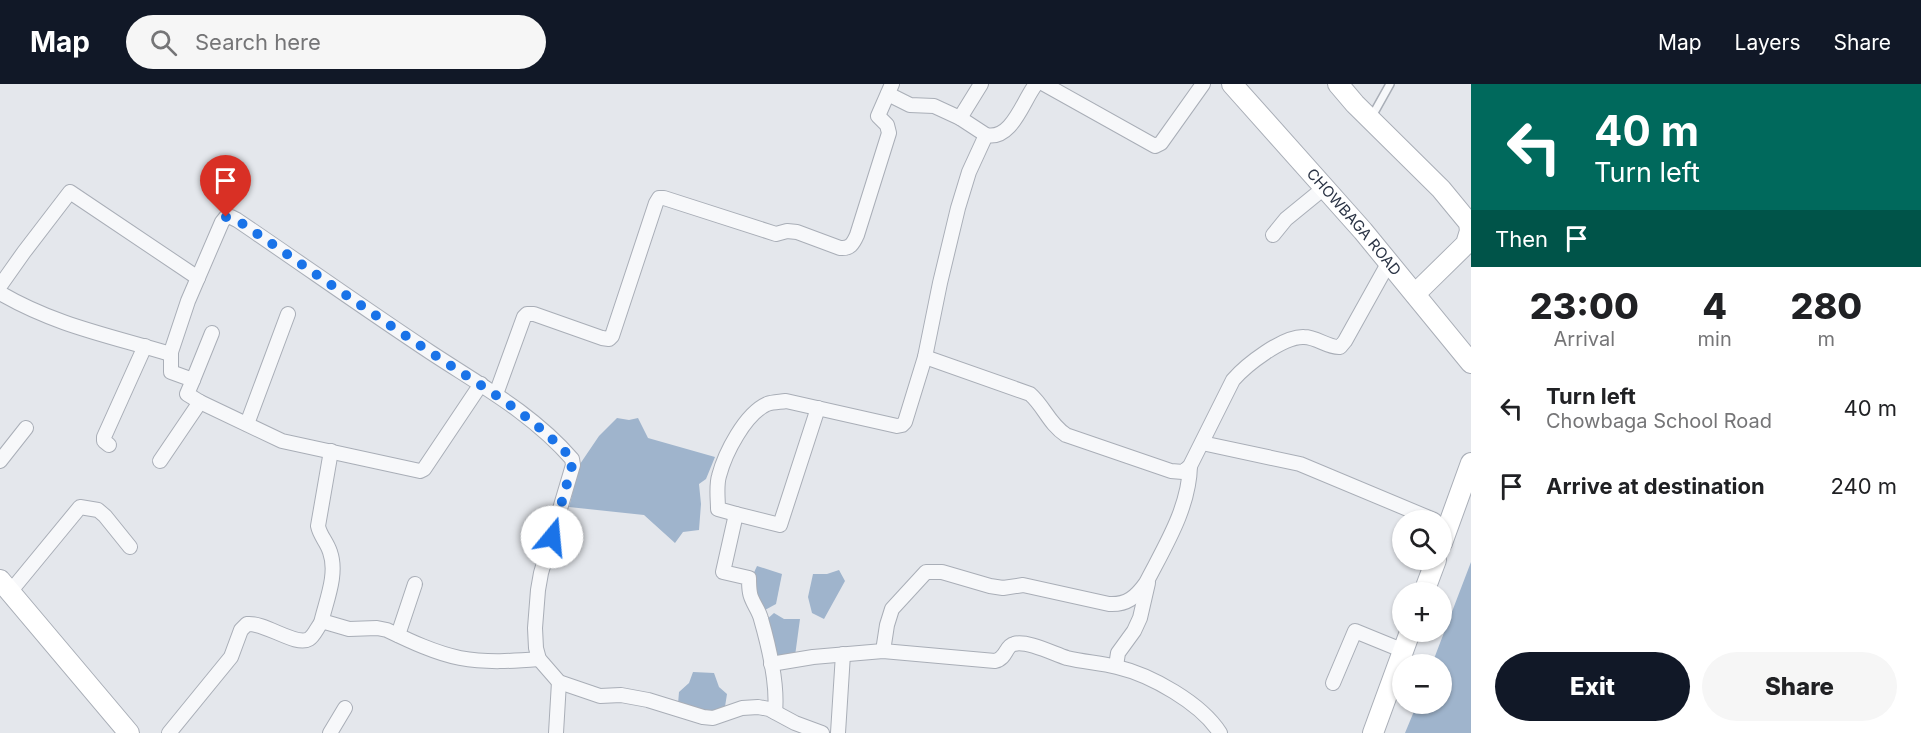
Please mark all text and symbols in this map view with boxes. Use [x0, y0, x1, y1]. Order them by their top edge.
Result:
search box [126, 15, 546, 69]
text: Map [30, 25, 90, 59]
icon: search [147, 26, 180, 59]
text: Search here [195, 29, 321, 55]
text: Map [1658, 30, 1702, 55]
text: Layers [1735, 30, 1801, 55]
text: Share [1834, 30, 1891, 55]
text: 40 m [1594, 105, 1699, 156]
icon: left [1495, 108, 1573, 186]
pin [200, 155, 251, 217]
text: Turn left [1594, 156, 1700, 189]
icon: arrive [209, 164, 242, 197]
street label: CHOWBAGA ROAD [1303, 164, 1405, 279]
icon: arrive [1560, 222, 1593, 255]
text: Then [1495, 226, 1548, 252]
text: 23:00 [1530, 284, 1639, 328]
text: 4 [1702, 284, 1727, 328]
text: 280 [1790, 284, 1862, 328]
text: Arrival [1554, 327, 1615, 351]
text: min [1698, 327, 1732, 351]
text: m [1818, 327, 1835, 351]
text: Turn left [1546, 383, 1636, 409]
icon: left [1495, 392, 1528, 425]
text: 40 m [1843, 395, 1897, 421]
text: Chowbaga School Road [1546, 409, 1772, 433]
icon: arrive [1495, 470, 1528, 503]
text: Arrive at destination [1546, 473, 1765, 499]
text: 240 m [1830, 473, 1897, 499]
position arrow [520, 505, 584, 569]
map controls [1392, 510, 1452, 714]
button: search [1392, 510, 1452, 570]
button: + [1392, 582, 1452, 642]
button: Exit [1495, 652, 1690, 721]
button: Share [1702, 652, 1897, 721]
button: − [1392, 654, 1452, 714]

